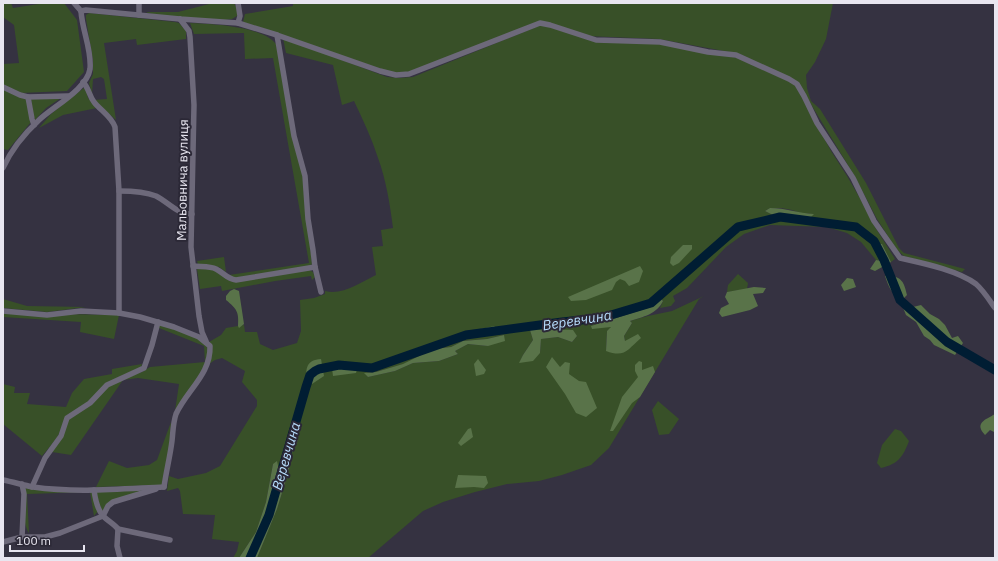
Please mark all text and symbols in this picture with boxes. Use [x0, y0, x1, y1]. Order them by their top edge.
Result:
street label: Мальовнича вулиця [173, 119, 192, 241]
water label: Веревчина [541, 306, 613, 334]
water label: Веревчина [268, 420, 304, 492]
scale bar [10, 527, 84, 553]
text: 100 m [16, 533, 51, 548]

